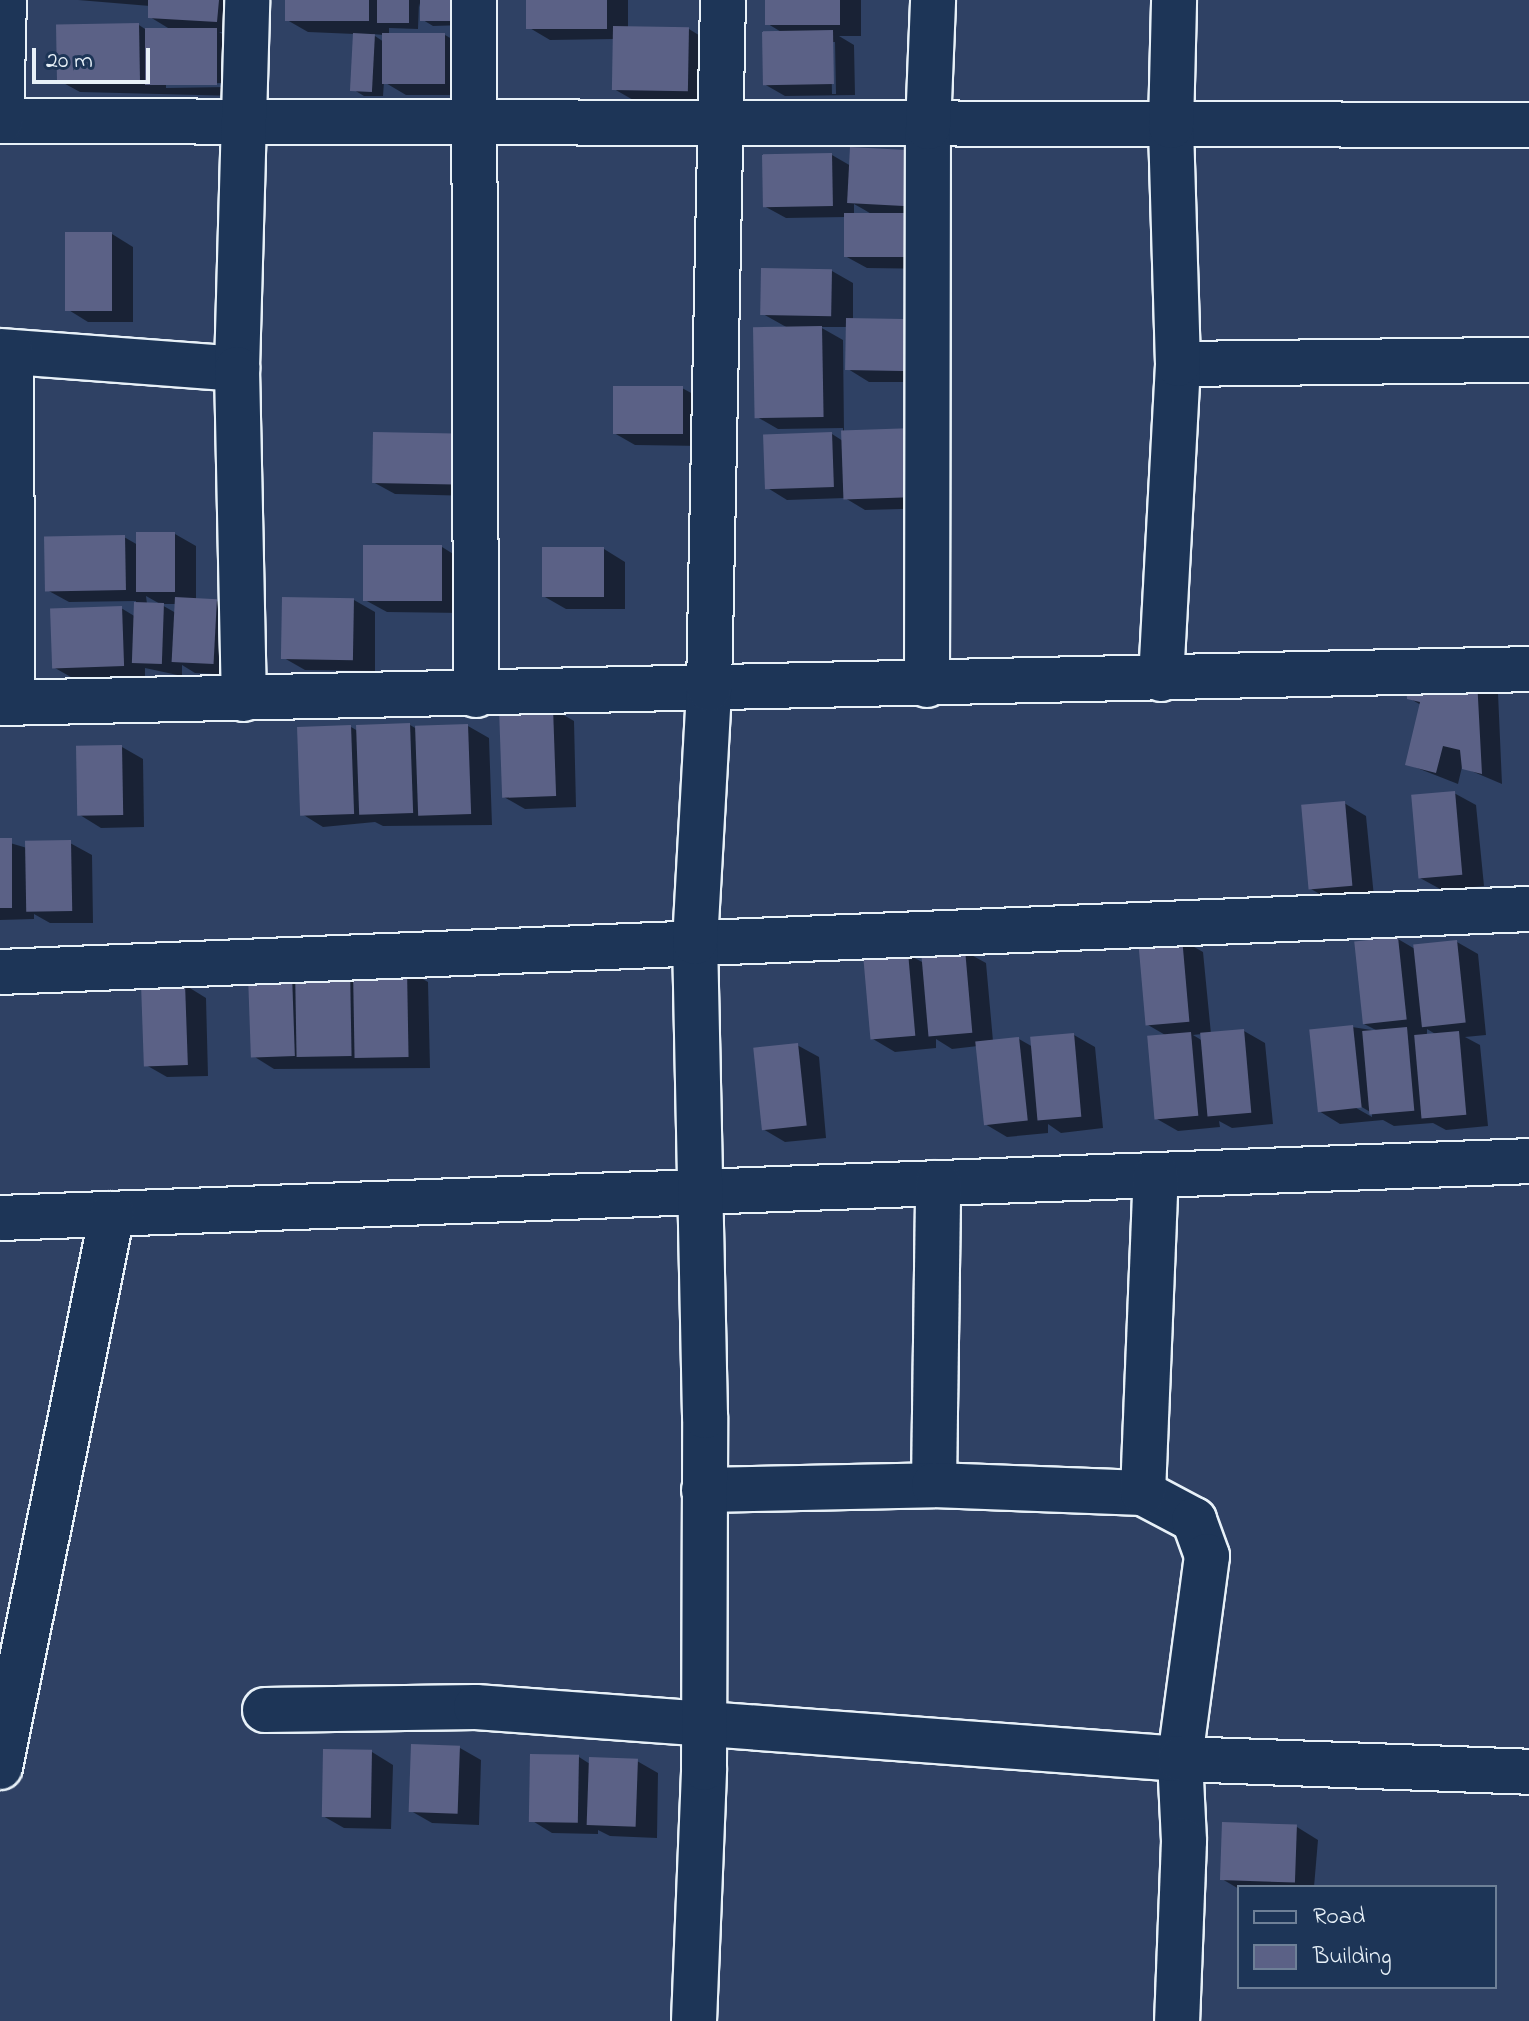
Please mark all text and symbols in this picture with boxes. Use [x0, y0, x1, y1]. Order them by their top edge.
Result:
scale bar [36, 32, 154, 82]
text: 20 m [46, 44, 93, 79]
legend [1237, 1885, 1497, 1989]
text: Road [1313, 1900, 1365, 1935]
text: Building [1313, 1940, 1392, 1975]

